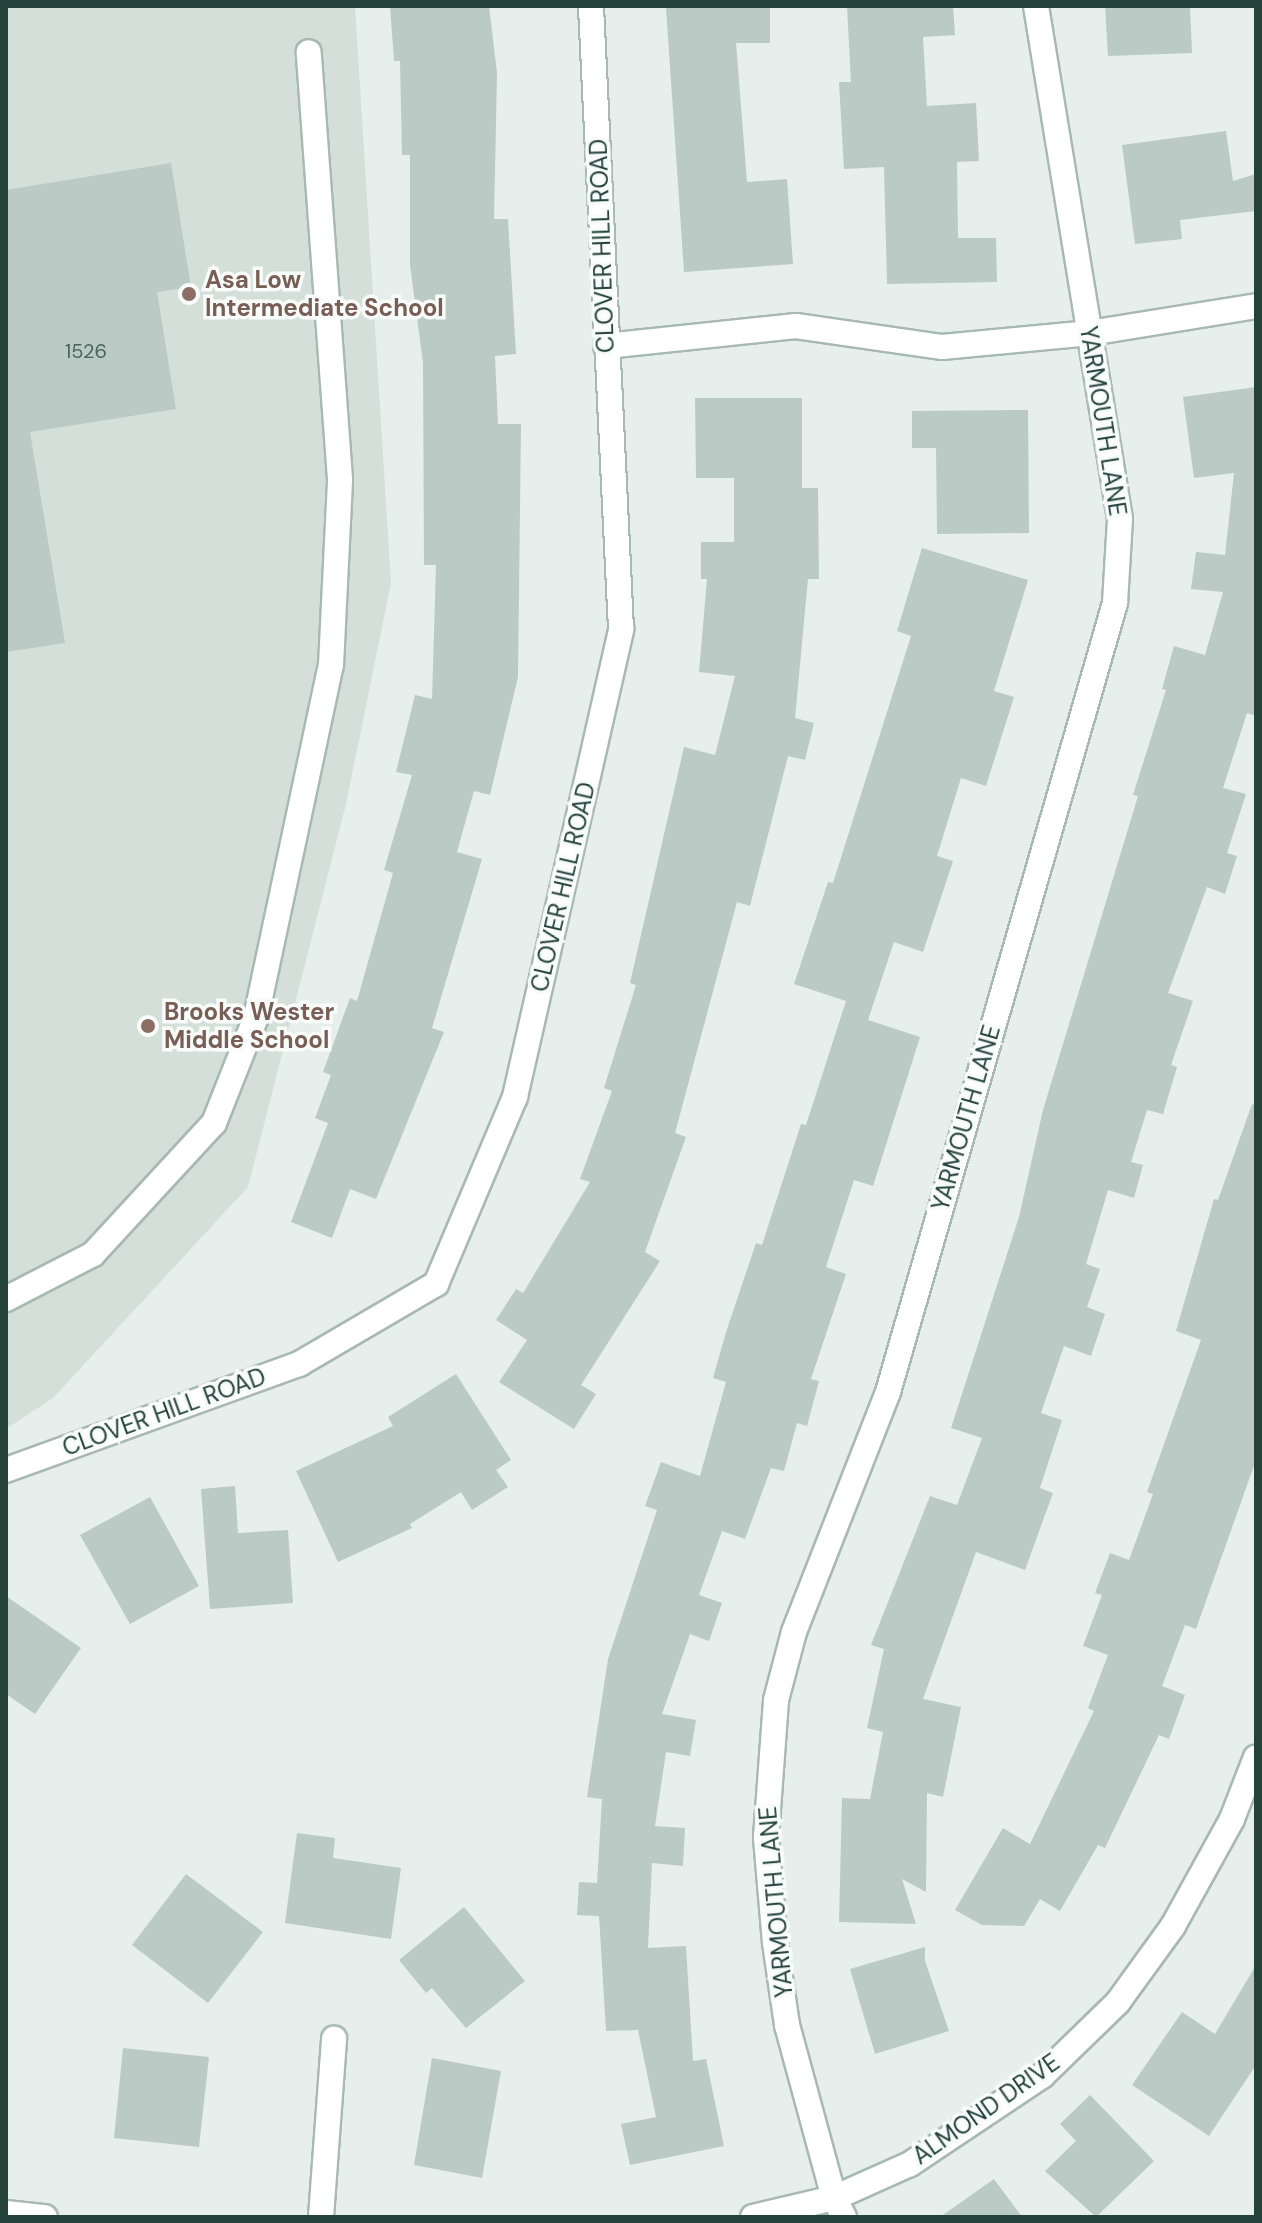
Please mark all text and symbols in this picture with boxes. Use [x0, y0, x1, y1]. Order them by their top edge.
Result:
street label: CLOVER HILL ROAD [584, 138, 620, 354]
place label: Asa Low Intermediate School [205, 266, 444, 322]
marker: Asa Low Intermediate School [180, 285, 198, 303]
street label: YARMOUTH LANE [1074, 324, 1132, 518]
house number: 1526 [65, 339, 107, 363]
street label: CLOVER HILL ROAD [525, 779, 601, 995]
place label: Brooks Wester Middle School [164, 998, 334, 1054]
marker: Brooks Wester Middle School [139, 1017, 157, 1035]
street label: YARMOUTH LANE [926, 1022, 1006, 1214]
street label: CLOVER HILL ROAD [58, 1362, 270, 1462]
street label: YARMOUTH LANE [753, 1805, 799, 1999]
street label: ALMOND DRIVE [907, 2048, 1065, 2170]

